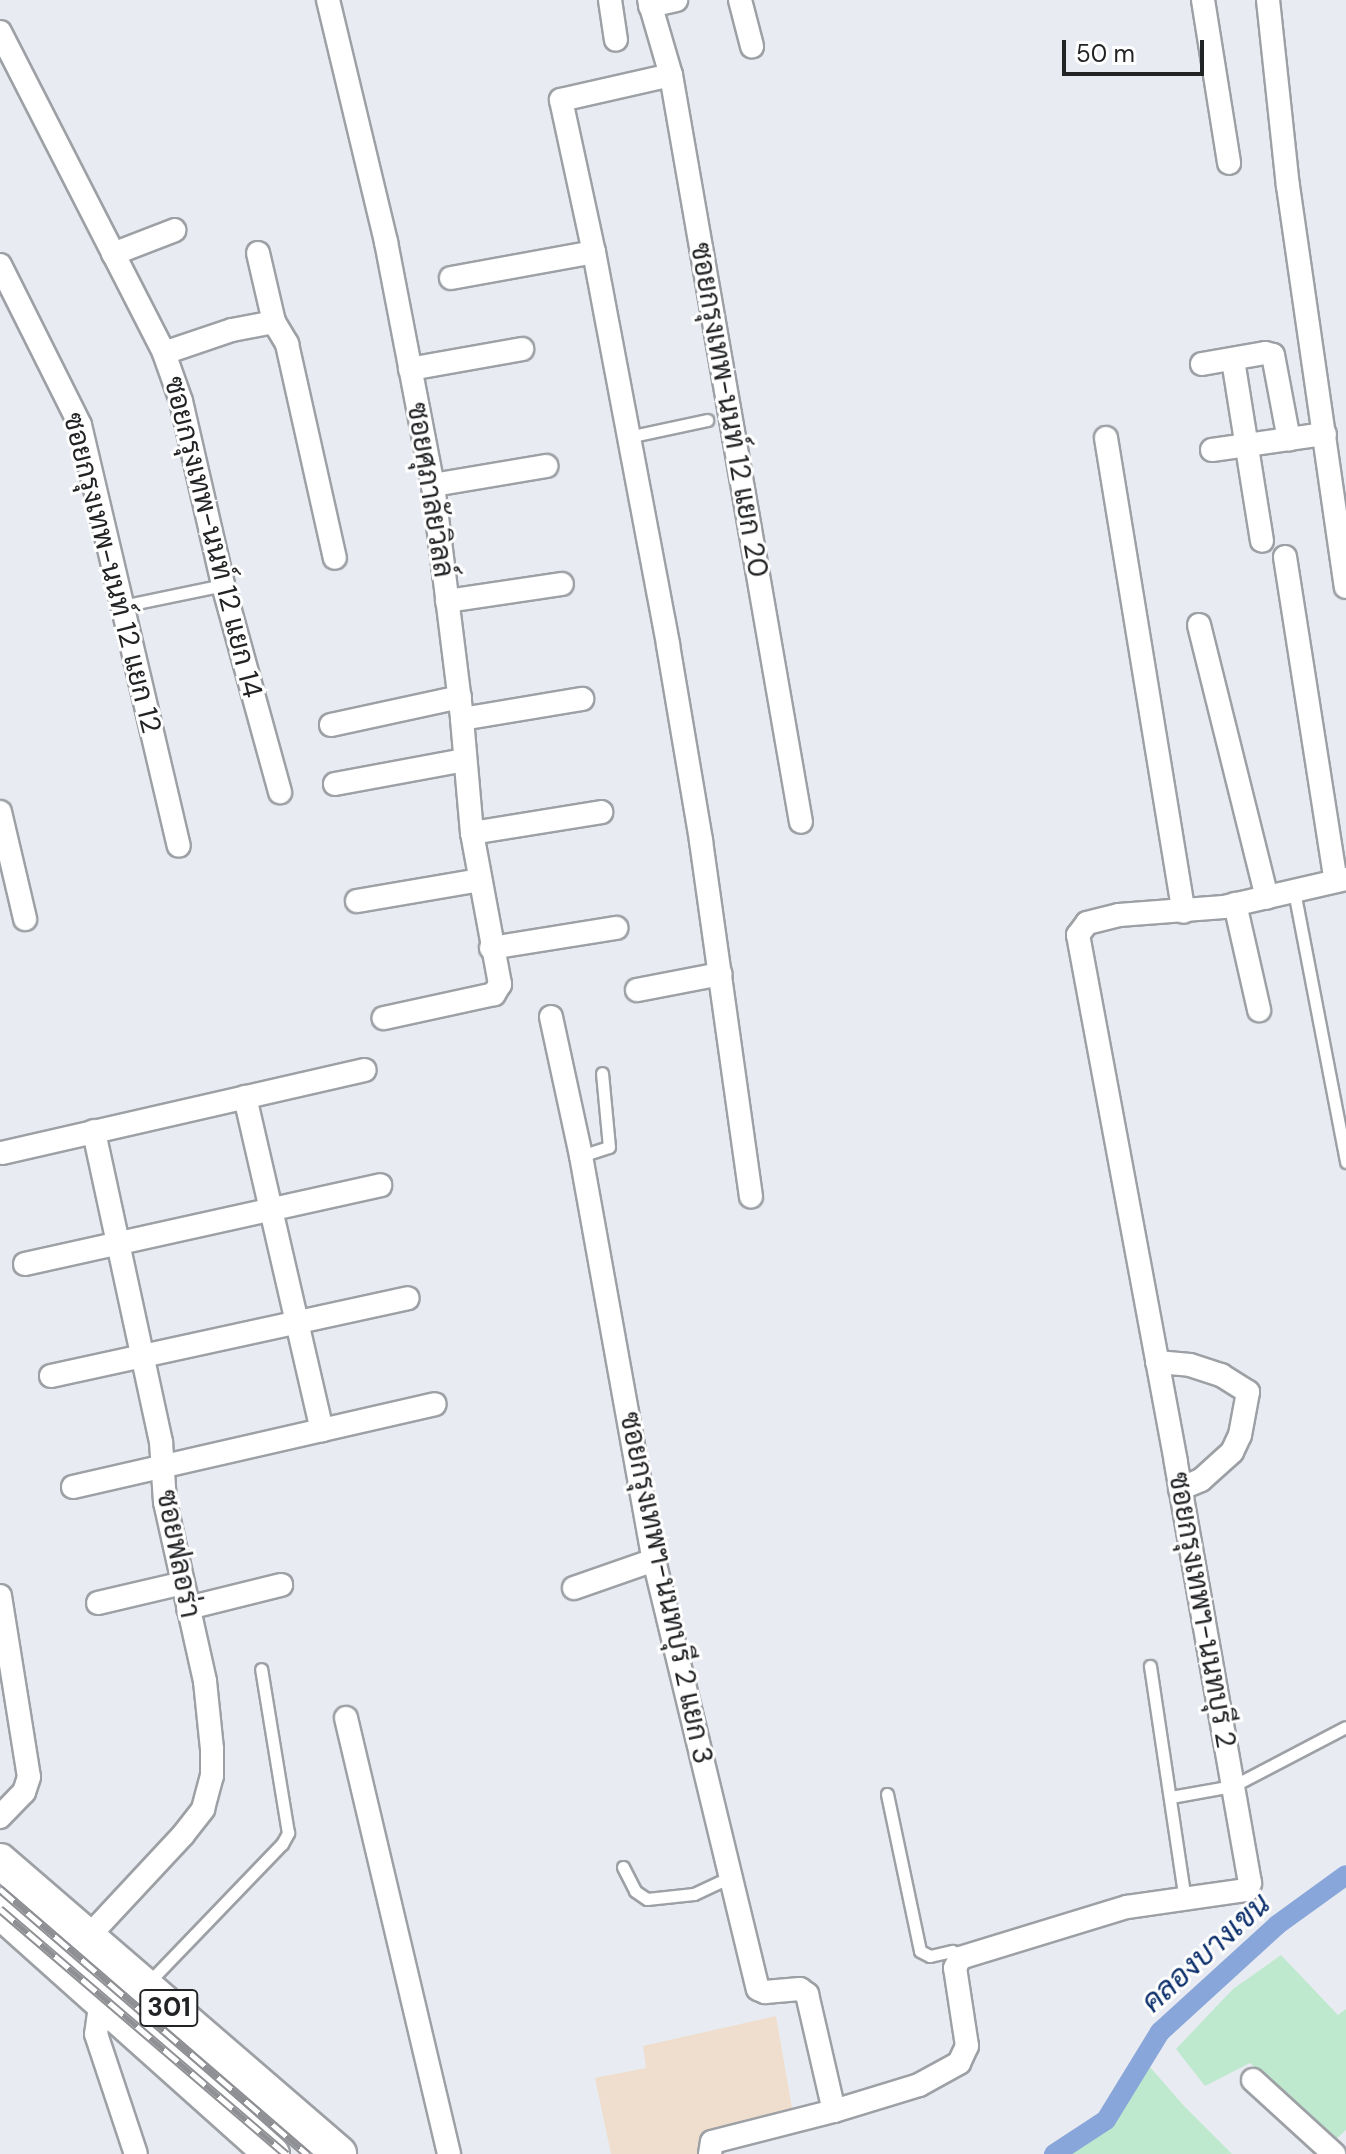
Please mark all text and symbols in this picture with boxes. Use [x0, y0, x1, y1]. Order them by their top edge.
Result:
scale bar [1066, 24, 1208, 74]
text: 50 m [1076, 38, 1135, 69]
street label: ซอยกรุงเทพ-นนท์ 12 แยก 20 [683, 240, 775, 580]
street label: ซอยกรุงเทพ-นนท์ 12 แยก 14 [157, 373, 269, 701]
street label: ซอยศุภาลัยวิลล์ [400, 400, 460, 580]
street label: ซอยกรุงเทพ-นนท์ 12 แยก 12 [56, 409, 168, 737]
street label: ซอยกรุงเทพฯ-นนทบุรี 2 แยก 3 [612, 1409, 720, 1767]
street label: ซอยกรุงเทพฯ-นนทบุรี 2 [1161, 1470, 1243, 1750]
street label: ซอยฟลอร่า [149, 1487, 207, 1621]
water label: คลองบางเขน [1134, 1886, 1278, 2020]
road number: 301 [139, 1986, 199, 2030]

